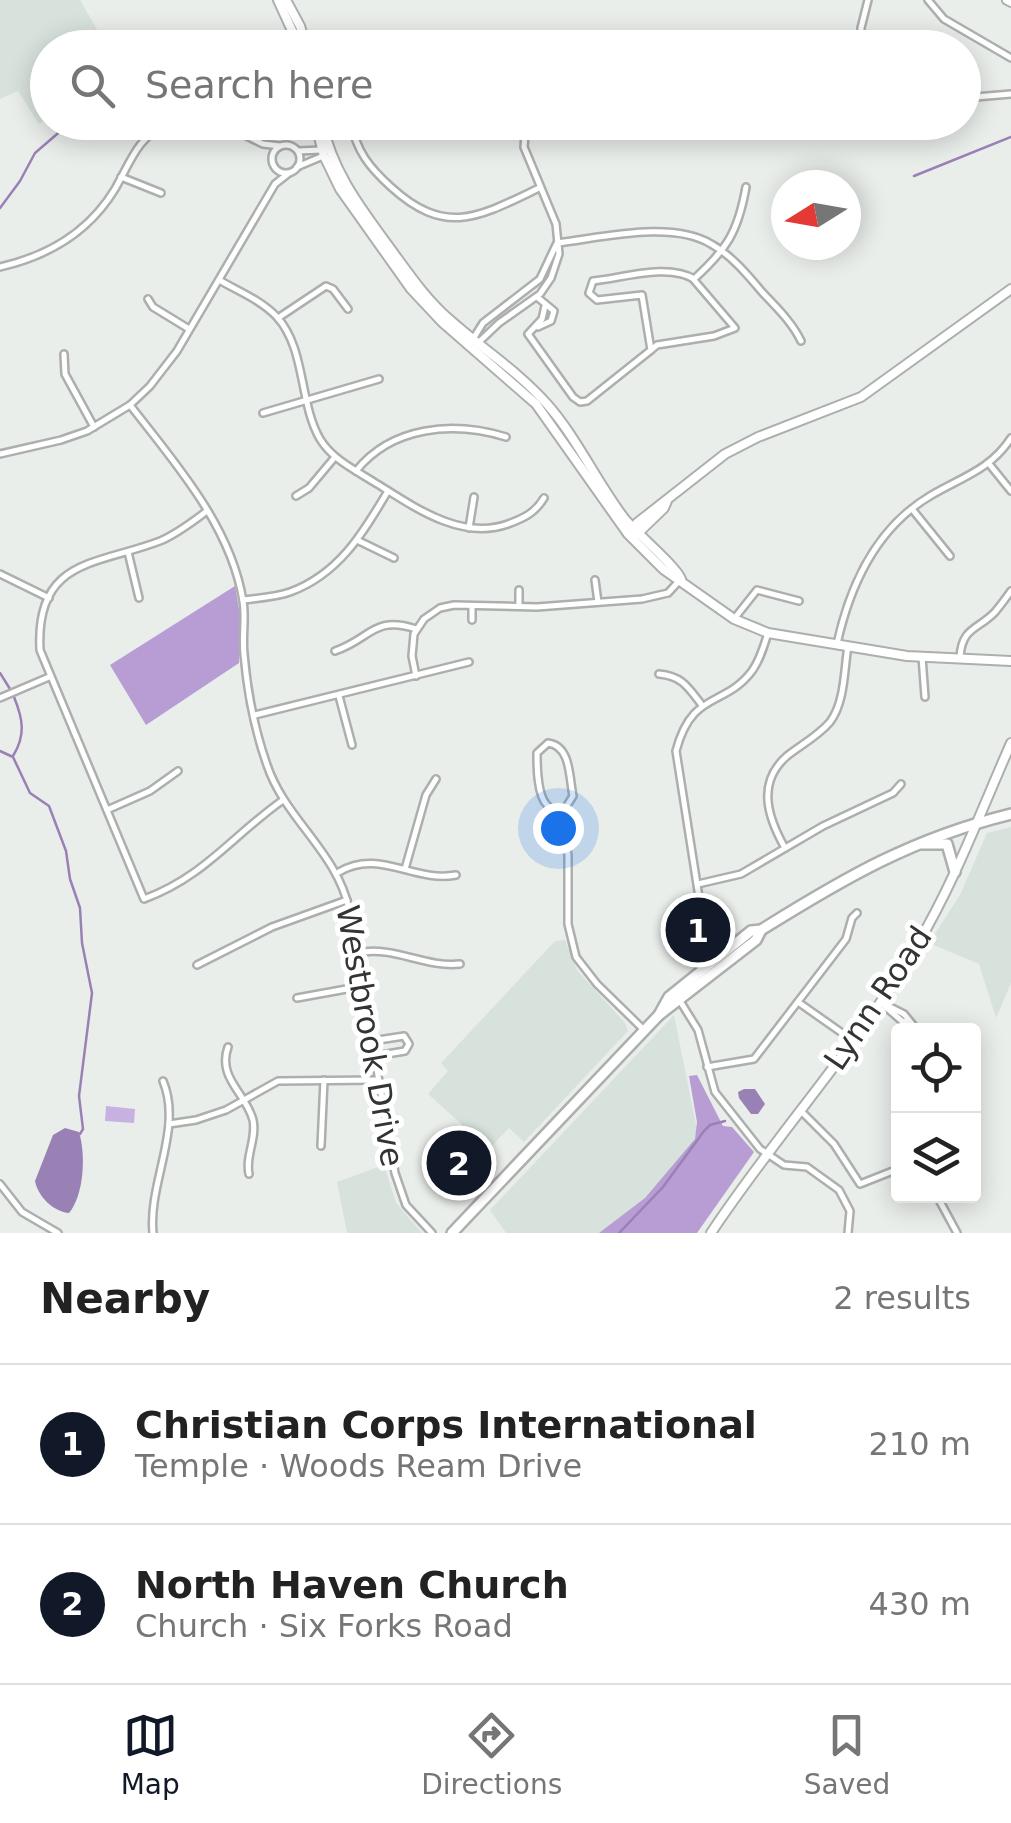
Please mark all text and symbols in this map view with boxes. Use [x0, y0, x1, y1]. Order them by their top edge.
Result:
search box [30, 30, 981, 140]
icon: search [65, 58, 120, 113]
text: Search here [145, 63, 373, 107]
north arrow [771, 170, 861, 260]
your location [533, 803, 584, 854]
pin: 1 [666, 892, 730, 968]
street label: Westbrook Drive [328, 902, 412, 1170]
street label: Lynn Road [816, 919, 940, 1077]
map controls [891, 1023, 981, 1203]
button: locate [891, 1023, 981, 1113]
button: layers [891, 1113, 981, 1203]
pin: 2 [426, 1126, 492, 1200]
text: Nearby [40, 1274, 210, 1323]
text: 2 results [833, 1279, 971, 1317]
text: Christian Corps International [135, 1403, 757, 1447]
text: 1 [61, 1425, 84, 1463]
text: 210 m [869, 1425, 971, 1463]
text: Temple · Woods Ream Drive [135, 1447, 582, 1485]
text: North Haven Church [135, 1563, 569, 1607]
text: 2 [61, 1585, 84, 1623]
text: 430 m [869, 1585, 971, 1623]
text: Church · Six Forks Road [135, 1607, 513, 1645]
tab: Map [121, 1708, 180, 1801]
tab: Directions [421, 1708, 562, 1801]
tab: Saved [804, 1708, 890, 1801]

